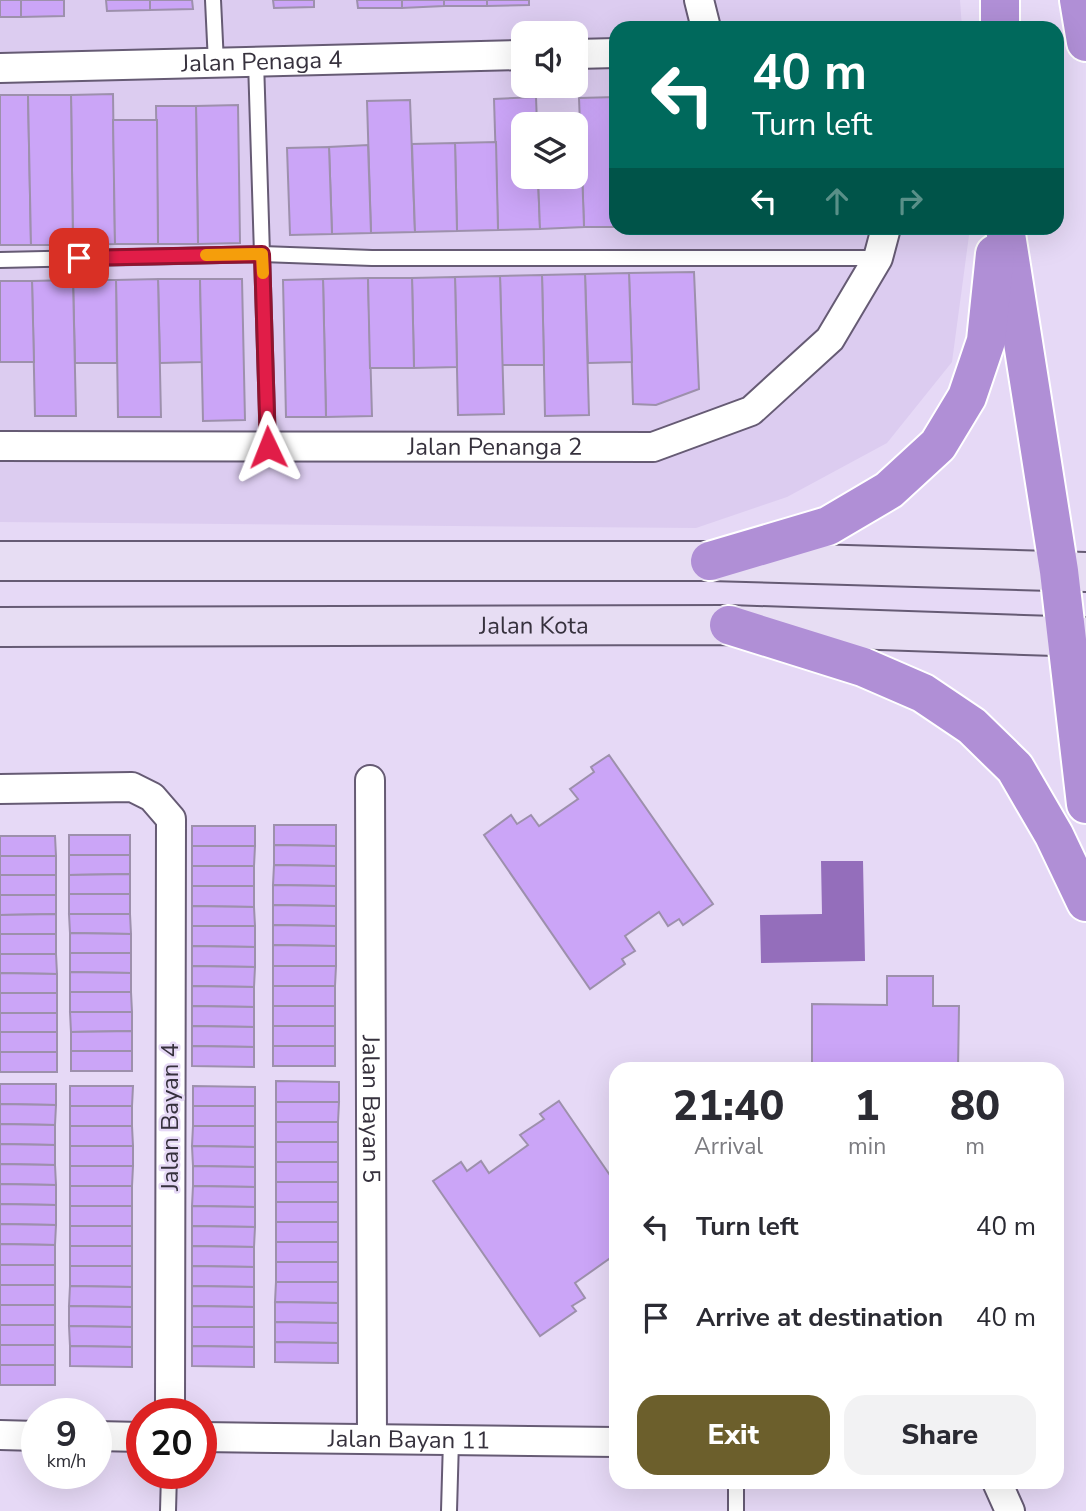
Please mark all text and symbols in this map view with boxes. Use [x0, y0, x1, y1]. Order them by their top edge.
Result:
map controls [511, 21, 588, 189]
button: sound [511, 21, 588, 98]
text: 40 m [752, 39, 867, 106]
street label: Jalan Penaga 4 [180, 43, 343, 80]
icon: left [637, 49, 728, 140]
text: Turn left [752, 103, 872, 146]
button: layers [511, 112, 588, 189]
icon: left [745, 182, 783, 220]
icon: ahead [818, 182, 856, 220]
icon: right [891, 182, 929, 220]
pin [49, 228, 109, 288]
icon: arrive [60, 239, 98, 277]
position arrow [231, 410, 305, 484]
street label: Jalan Penanga 2 [406, 431, 583, 463]
street label: Jalan Kota [478, 609, 589, 642]
street label: Jalan Bayan 5 [355, 1034, 387, 1183]
street label: Jalan Bayan 4 [154, 1043, 186, 1192]
text: 21:40 [673, 1078, 784, 1135]
text: 1 [855, 1078, 880, 1135]
text: 80 [950, 1078, 1000, 1135]
text: Arrival [694, 1131, 763, 1162]
text: min [848, 1131, 886, 1162]
text: m [965, 1131, 985, 1162]
icon: left [637, 1208, 675, 1246]
text: Turn left [696, 1209, 799, 1244]
text: 40 m [976, 1209, 1036, 1244]
icon: arrive [637, 1299, 675, 1337]
text: Arrive at destination [696, 1300, 943, 1335]
text: 40 m [976, 1300, 1036, 1335]
button: Exit [637, 1395, 830, 1475]
button: Share [844, 1395, 1036, 1475]
speed limit sign: 20 [126, 1398, 217, 1489]
text: 9 [56, 1411, 77, 1458]
street label: Jalan Bayan 11 [327, 1423, 490, 1456]
text: km/h [47, 1449, 86, 1473]

